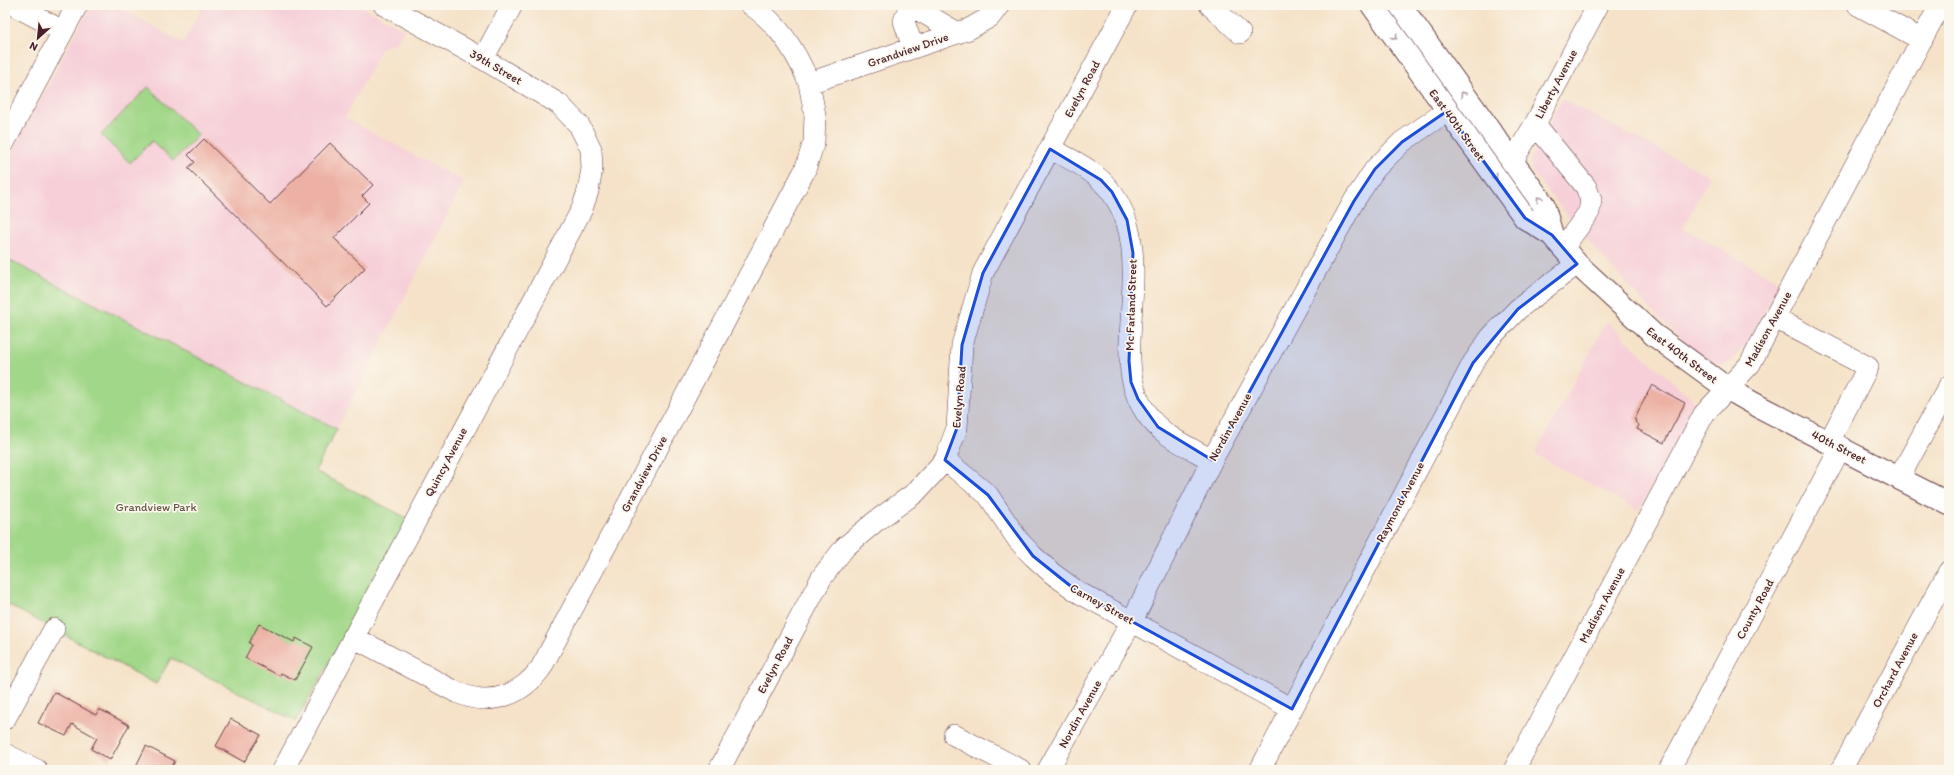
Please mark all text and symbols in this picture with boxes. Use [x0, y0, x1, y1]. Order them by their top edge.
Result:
north arrow [18, 18, 58, 58]
street label: Grandview Drive [866, 30, 951, 70]
one-way arrow [1390, 33, 1398, 40]
text: N [27, 39, 40, 54]
street label: 39th Street [467, 46, 525, 88]
street label: Liberty Avenue [1532, 47, 1580, 121]
street label: Evelyn Road [1061, 58, 1103, 120]
street label: East 40th Street [1426, 86, 1488, 164]
one-way arrow [1460, 91, 1468, 98]
one-way arrow [1490, 173, 1498, 180]
one-way arrow [1536, 196, 1544, 203]
street label: Mc Farland Street [1122, 258, 1140, 351]
street label: Madison Avenue [1742, 289, 1795, 369]
street label: East 40th Street [1644, 324, 1721, 387]
street label: Evelyn Road [949, 365, 969, 429]
street label: Nordin Avenue [1206, 390, 1255, 463]
street label: Quincy Avenue [422, 425, 470, 499]
street label: 40th Street [1809, 427, 1869, 467]
street label: Grandview Drive [618, 433, 670, 515]
street label: Raymond Avenue [1373, 459, 1427, 545]
park label: Grandview Park [115, 500, 197, 514]
street label: Madison Avenue [1576, 565, 1628, 645]
street label: County Road [1733, 576, 1777, 642]
street label: Carney Street [1068, 581, 1137, 628]
street label: Orchard Avenue [1869, 630, 1921, 710]
street label: Evelyn Road [754, 634, 796, 696]
street label: Nordin Avenue [1056, 677, 1105, 750]

